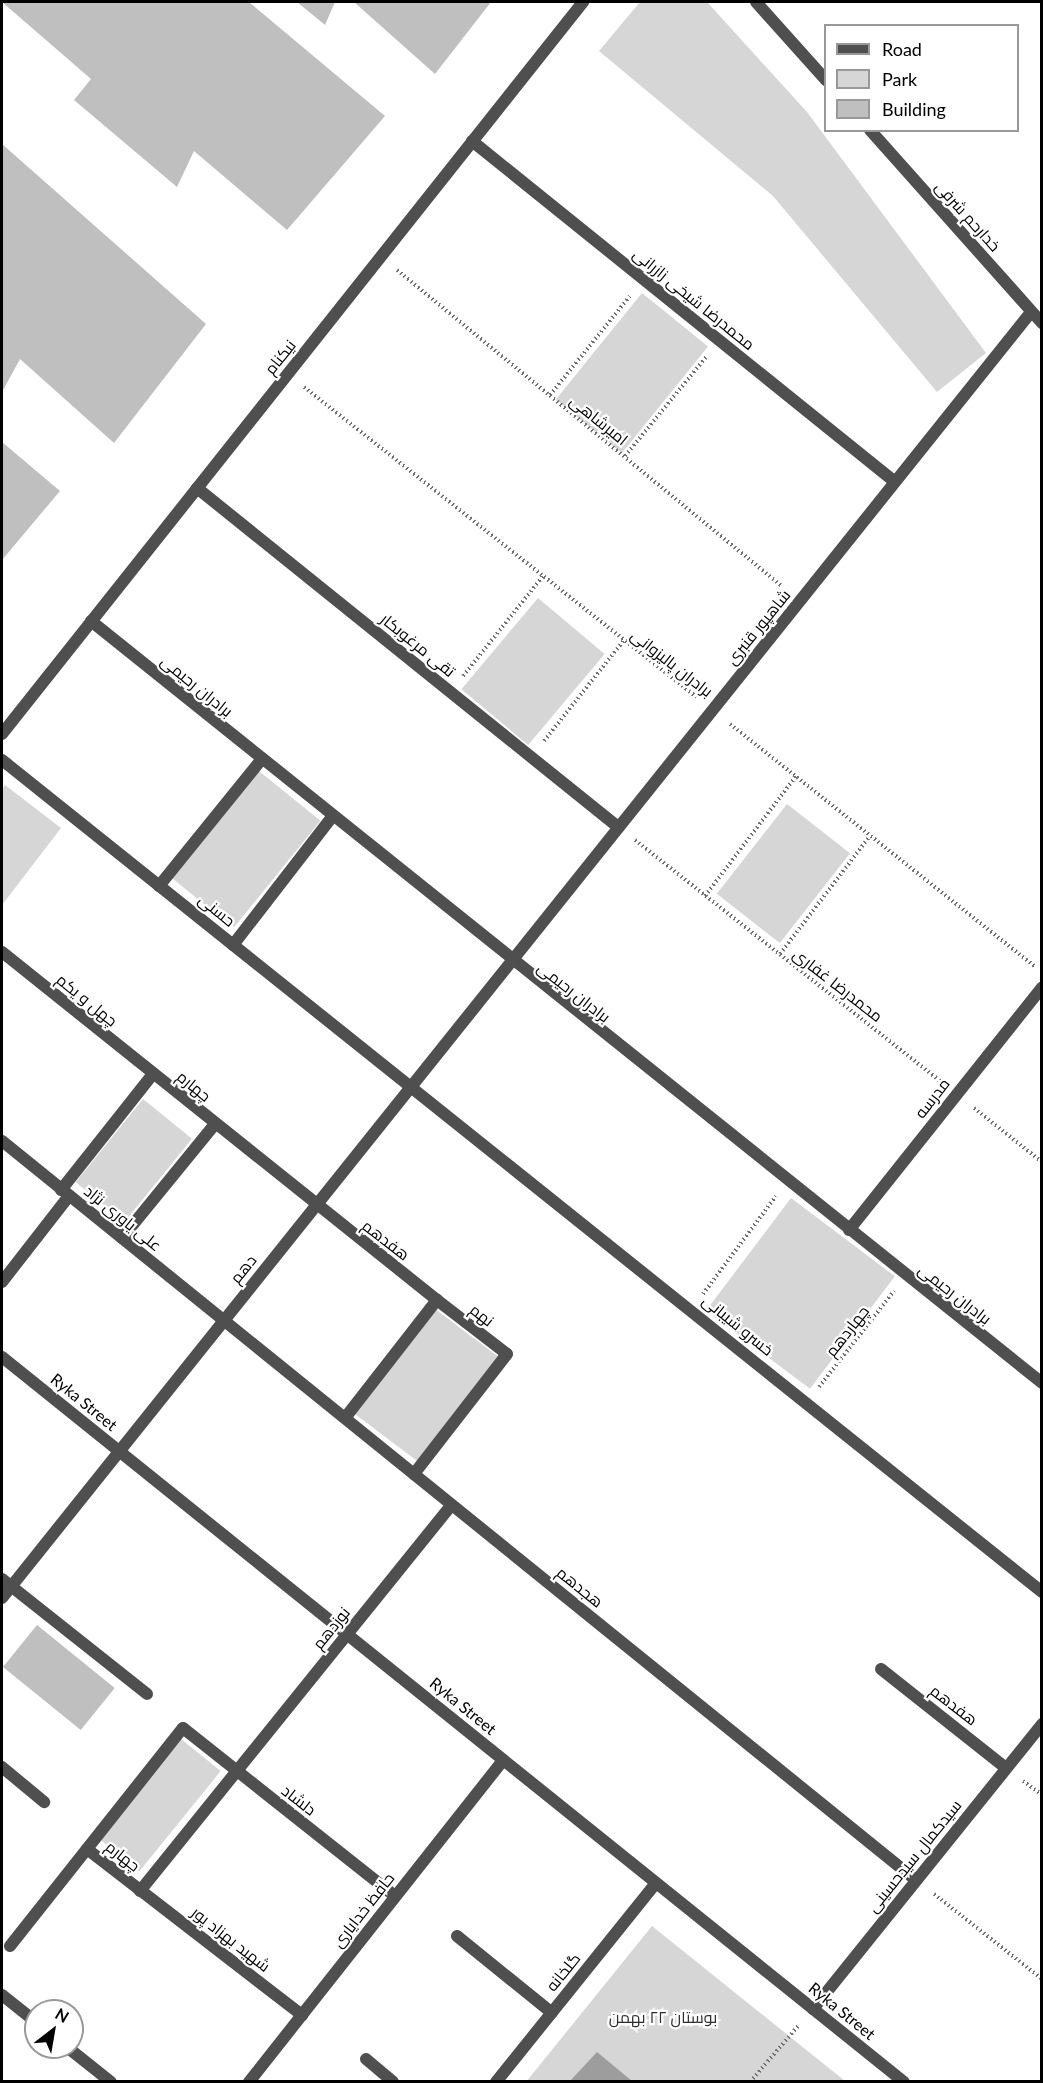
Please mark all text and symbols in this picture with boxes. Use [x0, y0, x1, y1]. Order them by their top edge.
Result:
legend [824, 24, 1019, 132]
text: Road [882, 38, 922, 60]
text: Park [882, 68, 917, 90]
text: Building [882, 98, 946, 120]
street label: خدارحم شرفی [931, 177, 1005, 255]
street label: محمدرضا شیخی زازرانی [629, 244, 759, 354]
street label: نیکنام [260, 336, 300, 378]
street label: امیرشاهی [566, 391, 632, 449]
street label: شاهپور قنبری [722, 586, 794, 668]
street label: تقی مرغوبکار [377, 609, 459, 681]
street label: برادران پالیزوانی [627, 625, 717, 701]
street label: برادران رحیمی [157, 651, 237, 721]
street label: حسنی [195, 889, 239, 931]
street label: محمدرضا غفاری [789, 944, 887, 1026]
street label: برادران رحیمی [534, 958, 614, 1026]
street label: چهل و یکم [53, 970, 121, 1030]
street label: چهارم [173, 1066, 215, 1106]
street label: مدرسه [910, 1074, 954, 1122]
street label: علی یاوری نژاد [80, 1181, 166, 1255]
street label: هفدهم [358, 1216, 414, 1264]
street label: دهم [226, 1251, 260, 1287]
street label: برادران رحیمی [915, 1260, 995, 1328]
street label: خسرو شیبانی [699, 1291, 777, 1359]
street label: نهم [466, 1300, 498, 1330]
street label: چهاردهم [821, 1302, 873, 1360]
street label: Ryka Street [47, 1369, 121, 1435]
street label: هجدهم [553, 1562, 607, 1612]
street label: نوزدهم [308, 1603, 354, 1653]
street label: Ryka Street [426, 1673, 500, 1739]
street label: هفدهم [926, 1681, 982, 1729]
street label: دلشاد [278, 1781, 320, 1819]
street label: سیدکمال سیدحسینی [863, 1796, 965, 1916]
street label: چهارم [102, 1837, 144, 1875]
street label: حافظ خدایاری [328, 1869, 398, 1951]
street label: شهید بهزاد پور [188, 1902, 274, 1976]
street label: گلخانه [542, 1949, 584, 1995]
street label: Ryka Street [805, 1978, 879, 2044]
north arrow [24, 1999, 84, 2059]
text: N [52, 2004, 73, 2026]
park label: بوستان ۲۲ بهمن [609, 2007, 717, 2027]

